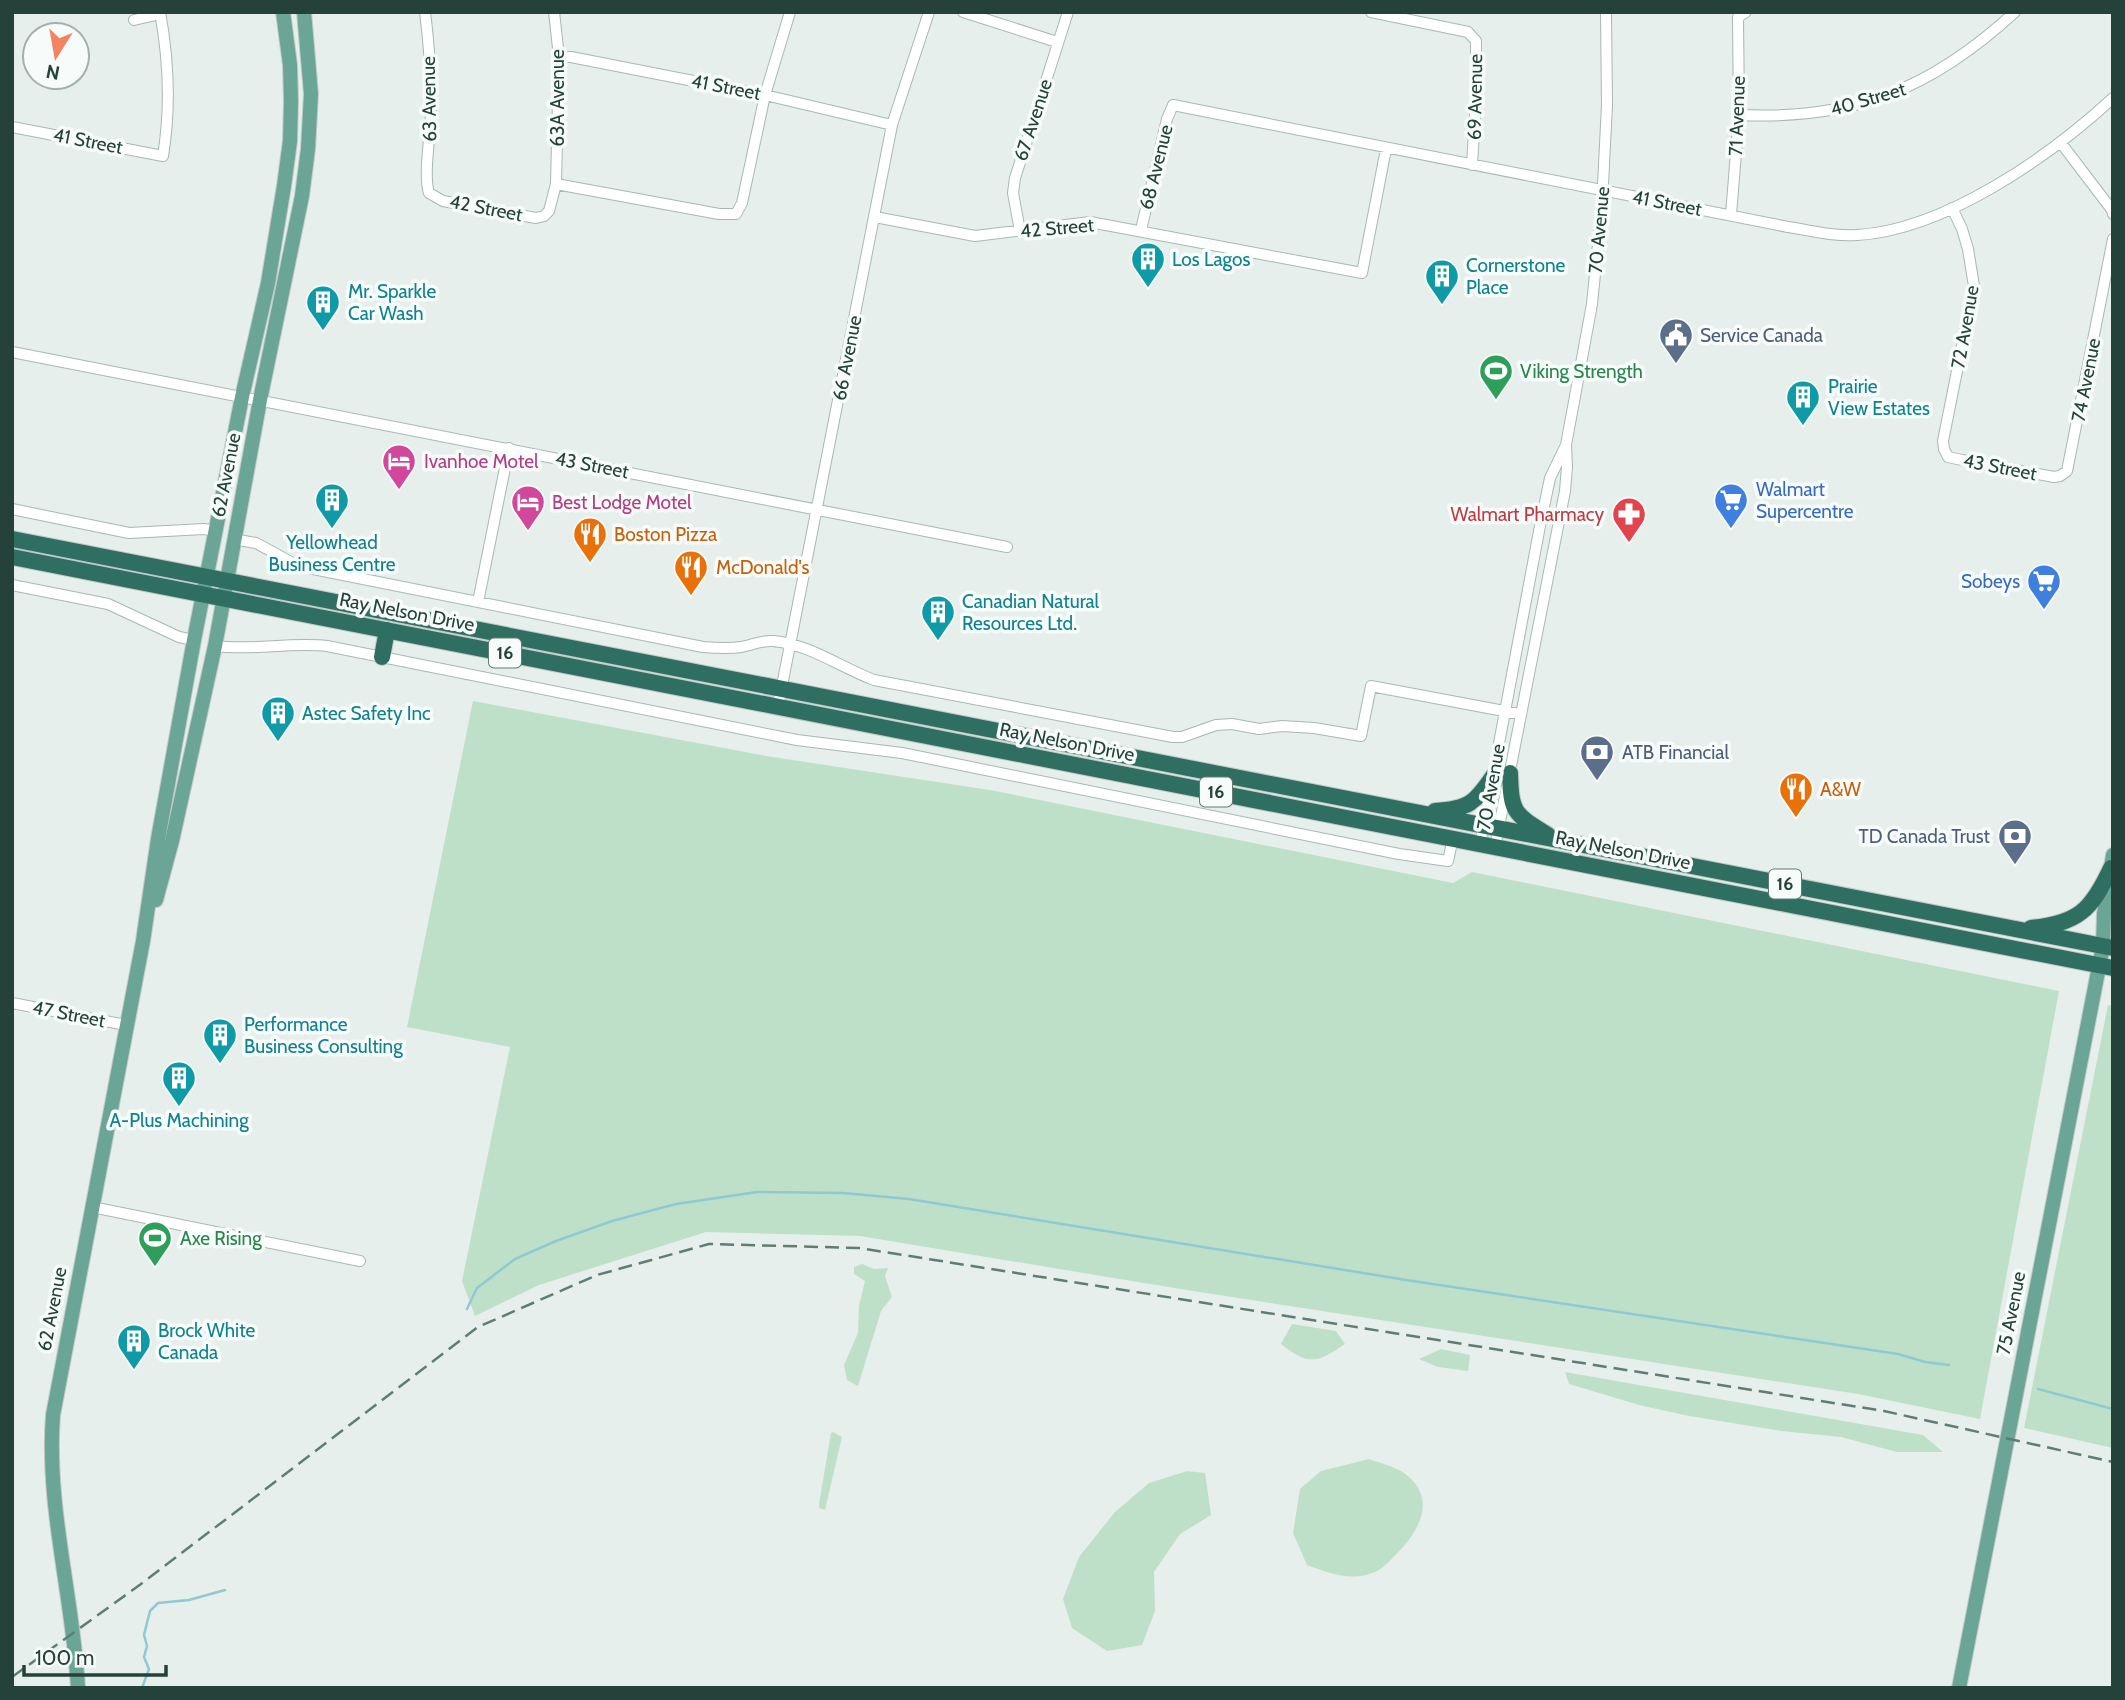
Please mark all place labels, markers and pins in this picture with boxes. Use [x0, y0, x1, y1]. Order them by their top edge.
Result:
building icon: Los Lagos [1129, 240, 1167, 289]
place label: Los Lagos [1172, 248, 1250, 271]
place label: Cornerstone Place [1466, 254, 1566, 299]
building icon: Cornerstone Place [1423, 257, 1461, 306]
place label: Mr. Sparkle Car Wash [348, 280, 437, 325]
building icon: Mr. Sparkle Car Wash [304, 283, 342, 332]
public building icon: Service Canada [1657, 316, 1695, 365]
place label: Service Canada [1700, 324, 1823, 347]
sports icon: Viking Strength [1477, 352, 1515, 401]
place label: Viking Strength [1520, 360, 1643, 383]
place label: Prairie View Estates [1828, 375, 1930, 420]
building icon: Prairie View Estates [1784, 378, 1822, 427]
hotel icon: Ivanhoe Motel [380, 442, 418, 491]
place label: Ivanhoe Motel [424, 450, 539, 473]
place label: Walmart Supercentre [1756, 478, 1854, 523]
building icon: Yellowhead Business Centre [313, 481, 351, 530]
supermarket icon: Walmart Supercentre [1712, 481, 1750, 530]
hotel icon: Best Lodge Motel [509, 483, 547, 532]
place label: Best Lodge Motel [552, 491, 692, 514]
pharmacy icon: Walmart Pharmacy [1610, 495, 1648, 544]
place label: Walmart Pharmacy [1451, 503, 1604, 526]
restaurant icon: Boston Pizza [571, 515, 609, 564]
place label: Boston Pizza [614, 523, 717, 546]
place label: Yellowhead Business Centre [269, 531, 396, 576]
restaurant icon: McDonald's [672, 548, 710, 597]
place label: McDonald's [716, 556, 810, 579]
supermarket icon: Sobeys [2025, 562, 2063, 611]
place label: Sobeys [1961, 570, 2020, 593]
place label: Canadian Natural Resources Ltd. [962, 590, 1100, 635]
building icon: Canadian Natural Resources Ltd. [919, 593, 957, 642]
building icon: Astec Safety Inc [259, 694, 297, 743]
place label: Astec Safety Inc [302, 702, 431, 725]
bank icon: ATB Financial [1578, 733, 1616, 782]
place label: ATB Financial [1622, 741, 1729, 764]
restaurant icon: A&W [1777, 770, 1815, 819]
place label: A&W [1820, 778, 1861, 801]
bank icon: TD Canada Trust [1996, 817, 2034, 866]
place label: TD Canada Trust [1859, 825, 1991, 848]
place label: Performance Business Consulting [244, 1013, 403, 1058]
building icon: Performance Business Consulting [201, 1016, 239, 1065]
building icon: A-Plus Machining [160, 1059, 198, 1108]
place label: A-Plus Machining [109, 1109, 249, 1132]
sports icon: Axe Rising [136, 1219, 174, 1268]
place label: Axe Rising [180, 1227, 262, 1250]
place label: Brock White Canada [158, 1319, 255, 1364]
building icon: Brock White Canada [115, 1322, 153, 1371]

